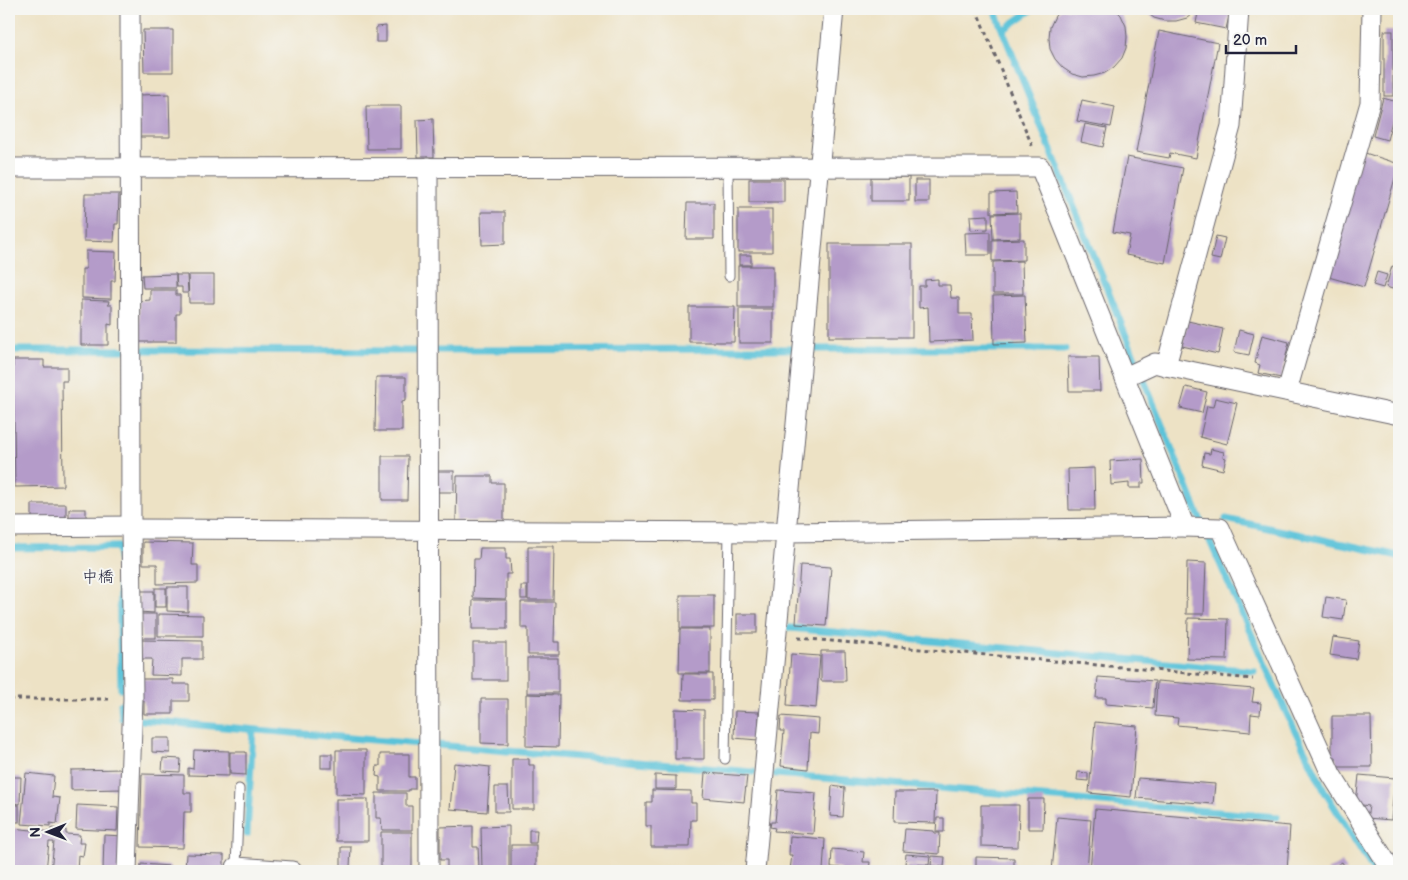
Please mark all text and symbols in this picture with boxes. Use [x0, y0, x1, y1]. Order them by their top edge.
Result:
scale bar [1226, 22, 1296, 54]
text: 20 m [1233, 31, 1267, 50]
district label: 中橋 [82, 568, 114, 587]
north arrow [22, 808, 72, 858]
text: N [27, 827, 44, 838]

